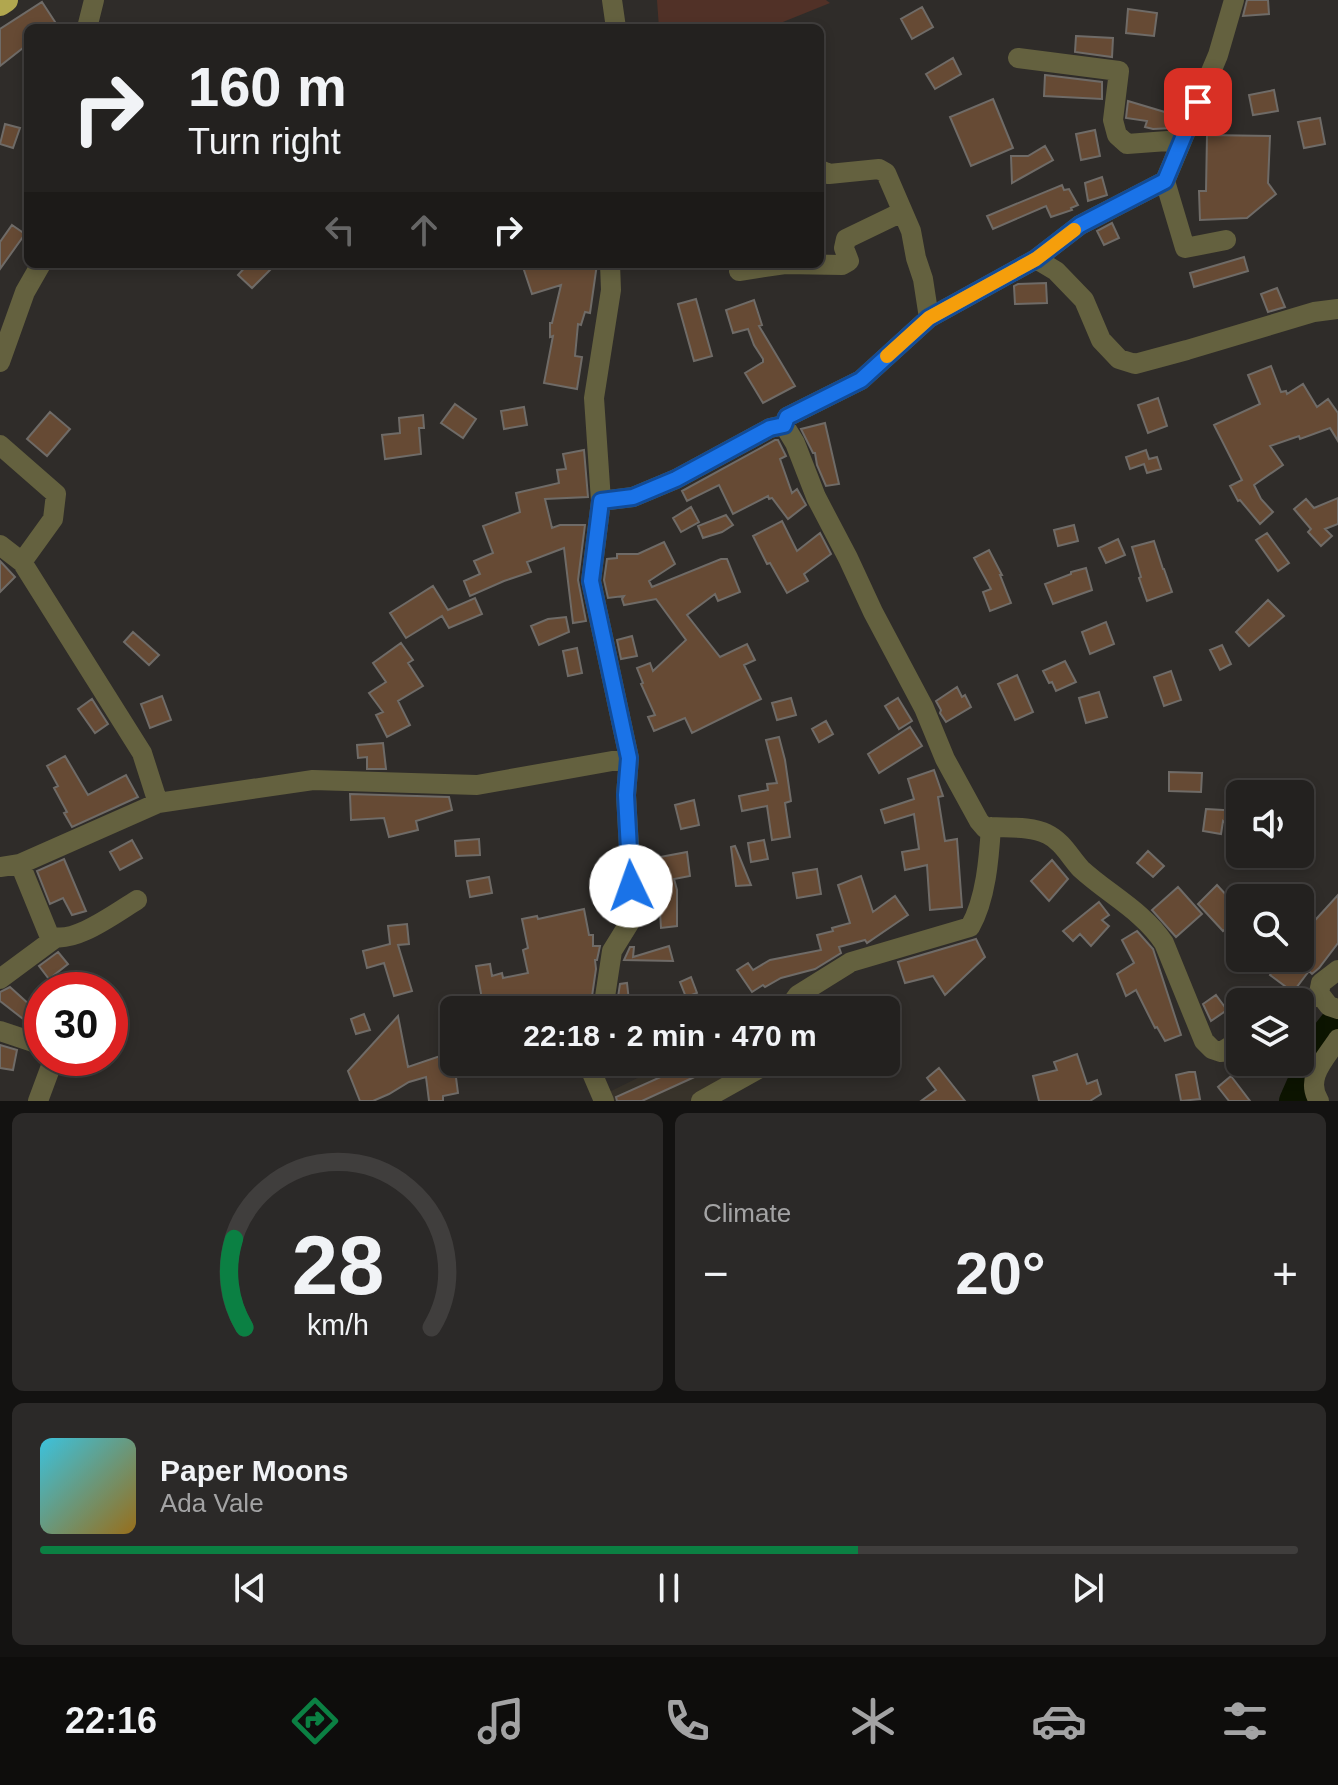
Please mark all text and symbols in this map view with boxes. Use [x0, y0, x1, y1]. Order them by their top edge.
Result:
text: 160 m [188, 55, 347, 118]
icon: right [56, 56, 160, 160]
pin [1164, 68, 1232, 136]
icon: arrive [1176, 80, 1220, 124]
text: Turn right [188, 121, 341, 162]
icon: left [318, 208, 362, 252]
icon: ahead [402, 208, 446, 252]
icon: right [486, 208, 530, 252]
map controls [1226, 780, 1314, 1076]
button: sound [1226, 780, 1314, 868]
position arrow [589, 844, 673, 928]
button: search [1226, 884, 1314, 972]
speed limit sign: 30 [24, 972, 128, 1076]
button: layers [1226, 988, 1314, 1076]
text: 22:18 · 2 min · 470 m [523, 1019, 817, 1052]
text: Climate [703, 1198, 791, 1228]
text: 28 [291, 1219, 384, 1312]
text: 20° [955, 1240, 1046, 1307]
text: − [703, 1249, 729, 1298]
text: + [1272, 1249, 1298, 1298]
text: km/h [307, 1309, 368, 1341]
text: Paper Moons [160, 1454, 348, 1487]
text: Ada Vale [160, 1488, 264, 1518]
icon: previous [228, 1566, 272, 1610]
icon: pause [647, 1566, 691, 1610]
icon: next [1066, 1566, 1110, 1610]
icon: directions [287, 1693, 343, 1749]
icon: music [473, 1693, 529, 1749]
icon: phone [659, 1693, 715, 1749]
icon: climate [845, 1693, 901, 1749]
icon: car [1031, 1693, 1087, 1749]
icon: filters [1217, 1693, 1273, 1749]
text: 22:16 [65, 1700, 157, 1741]

